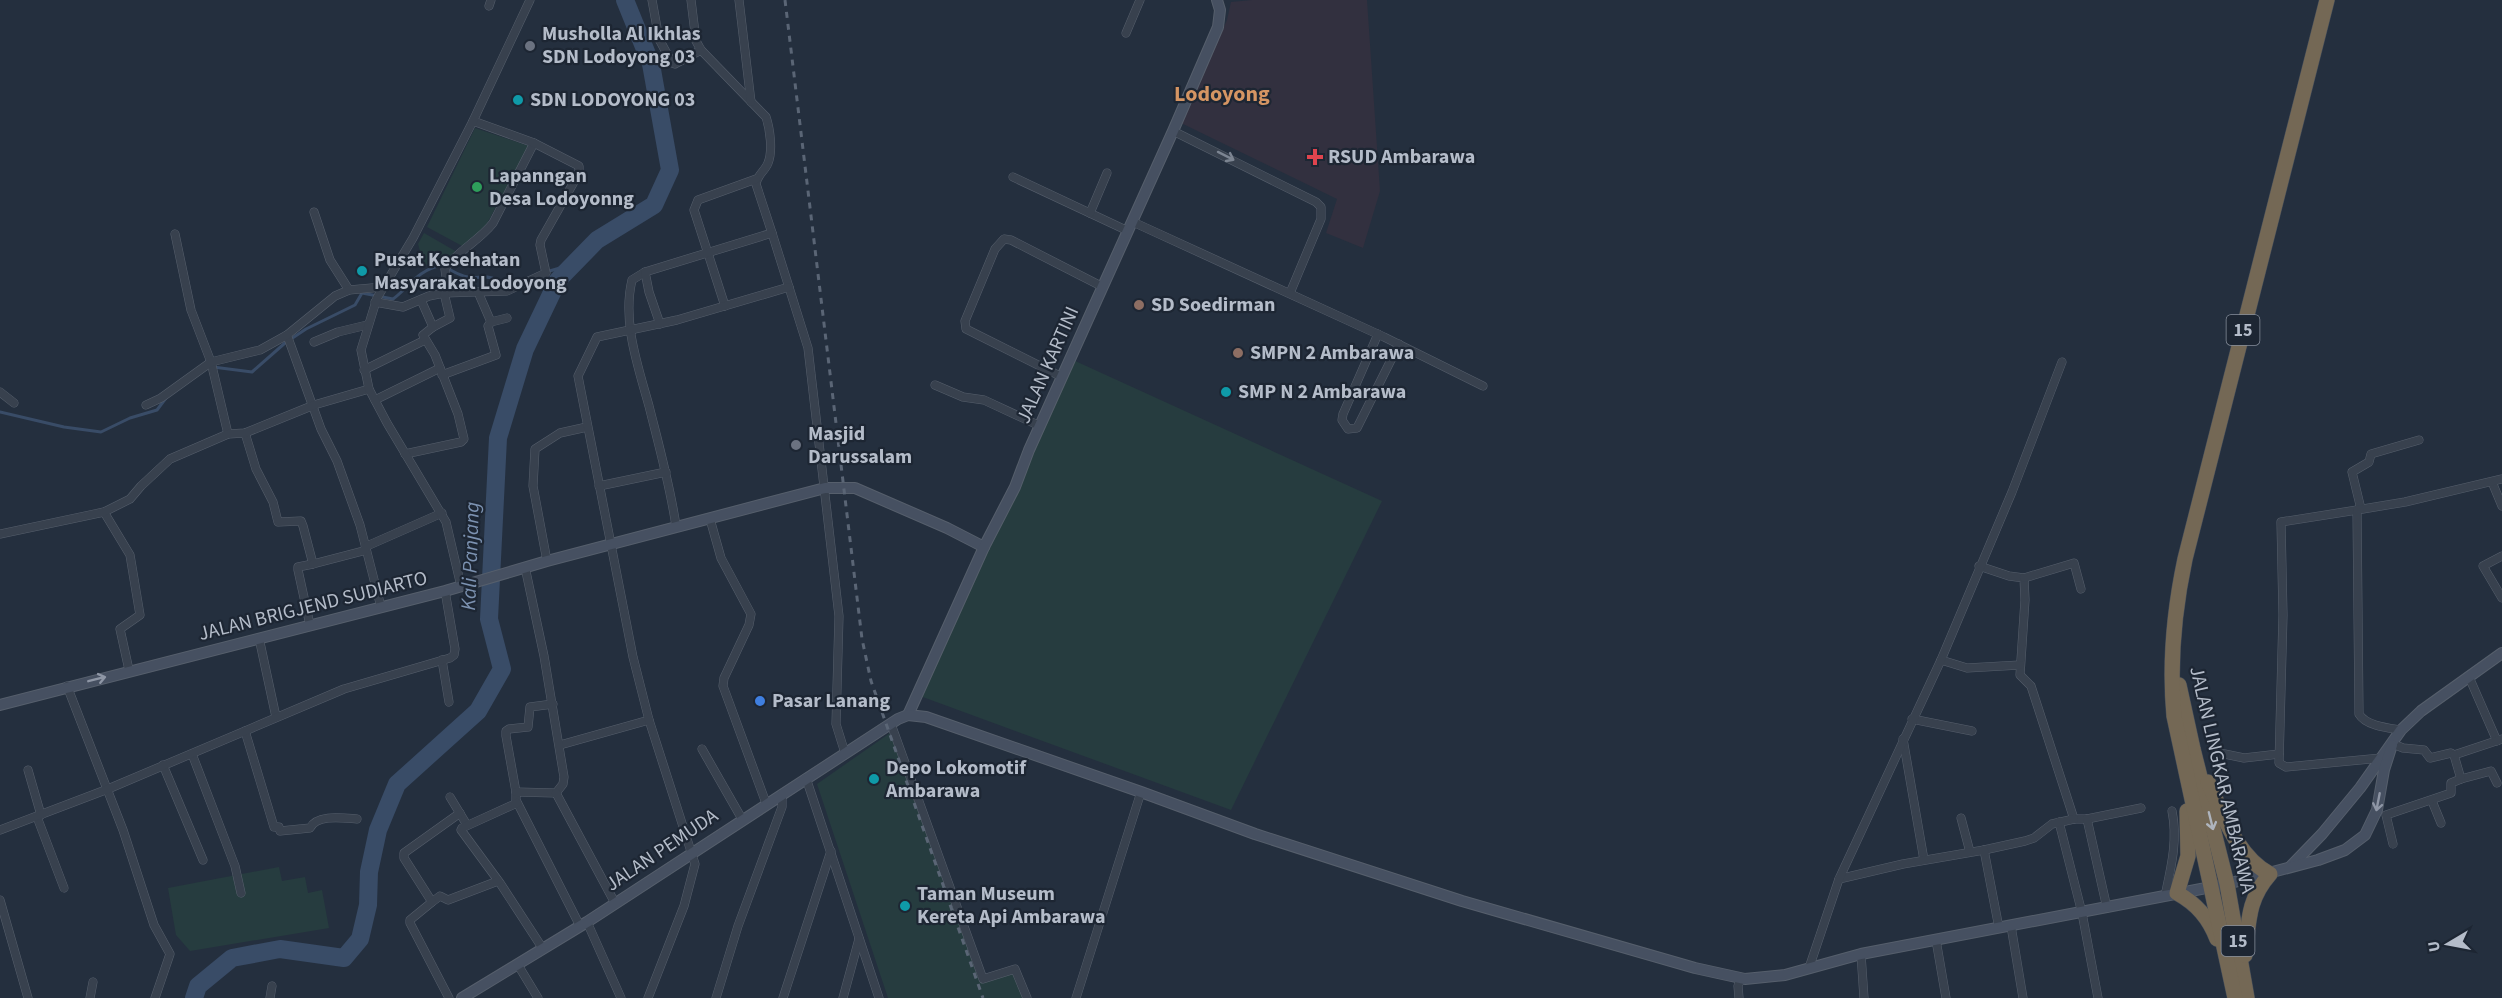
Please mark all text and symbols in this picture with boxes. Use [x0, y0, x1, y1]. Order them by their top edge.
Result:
place label: Musholla Al Ikhlas SDN Lodoyong 03 [542, 20, 701, 71]
marker: Musholla Al Ikhlas SDN Lodoyong 03 [523, 39, 537, 53]
district label: Lodoyong [1174, 78, 1270, 110]
place label: SDN LODOYONG 03 [530, 86, 695, 114]
marker: SDN LODOYONG 03 [511, 93, 525, 107]
place label: RSUD Ambarawa [1328, 143, 1475, 171]
marker: RSUD Ambarawa [1306, 148, 1324, 166]
one-way arrow [1217, 151, 1235, 162]
place label: Lapanngan Desa Lodoyonng [489, 162, 634, 213]
marker: Lapanngan Desa Lodoyonng [470, 180, 484, 194]
place label: Pusat Kesehatan Masyarakat Lodoyong [374, 246, 567, 297]
marker: Pusat Kesehatan Masyarakat Lodoyong [355, 264, 369, 278]
place label: SD Soedirman [1151, 291, 1275, 319]
marker: SD Soedirman [1132, 298, 1146, 312]
street label: JALAN KARTINI [1010, 302, 1086, 428]
road number: 15 [2226, 315, 2260, 345]
place label: SMPN 2 Ambarawa [1250, 339, 1414, 367]
marker: SMPN 2 Ambarawa [1231, 346, 1245, 360]
place label: SMP N 2 Ambarawa [1238, 378, 1406, 406]
marker: SMP N 2 Ambarawa [1219, 385, 1233, 399]
place label: Masjid Darussalam [808, 420, 912, 471]
marker: Masjid Darussalam [789, 438, 803, 452]
water label: Kali Panjang [453, 501, 487, 611]
street label: JALAN BRIGJEND SUDIARTO [196, 564, 430, 648]
street label: JALAN LINGKAR AMBARAWA [2182, 663, 2262, 897]
one-way arrow [87, 672, 106, 684]
place label: Pasar Lanang [772, 687, 890, 715]
marker: Pasar Lanang [753, 694, 767, 708]
place label: Depo Lokomotif Ambarawa [885, 754, 1027, 805]
marker: Depo Lokomotif Ambarawa [867, 772, 881, 786]
one-way arrow [2372, 791, 2383, 811]
street label: JALAN PEMUDA [600, 802, 724, 898]
one-way arrow [2205, 811, 2217, 830]
place label: Taman Museum Kereta Api Ambarawa [917, 880, 1106, 931]
marker: Taman Museum Kereta Api Ambarawa [898, 899, 912, 913]
north arrow [2418, 914, 2478, 974]
road number: 15 [2222, 926, 2254, 956]
text: U [2422, 939, 2446, 954]

